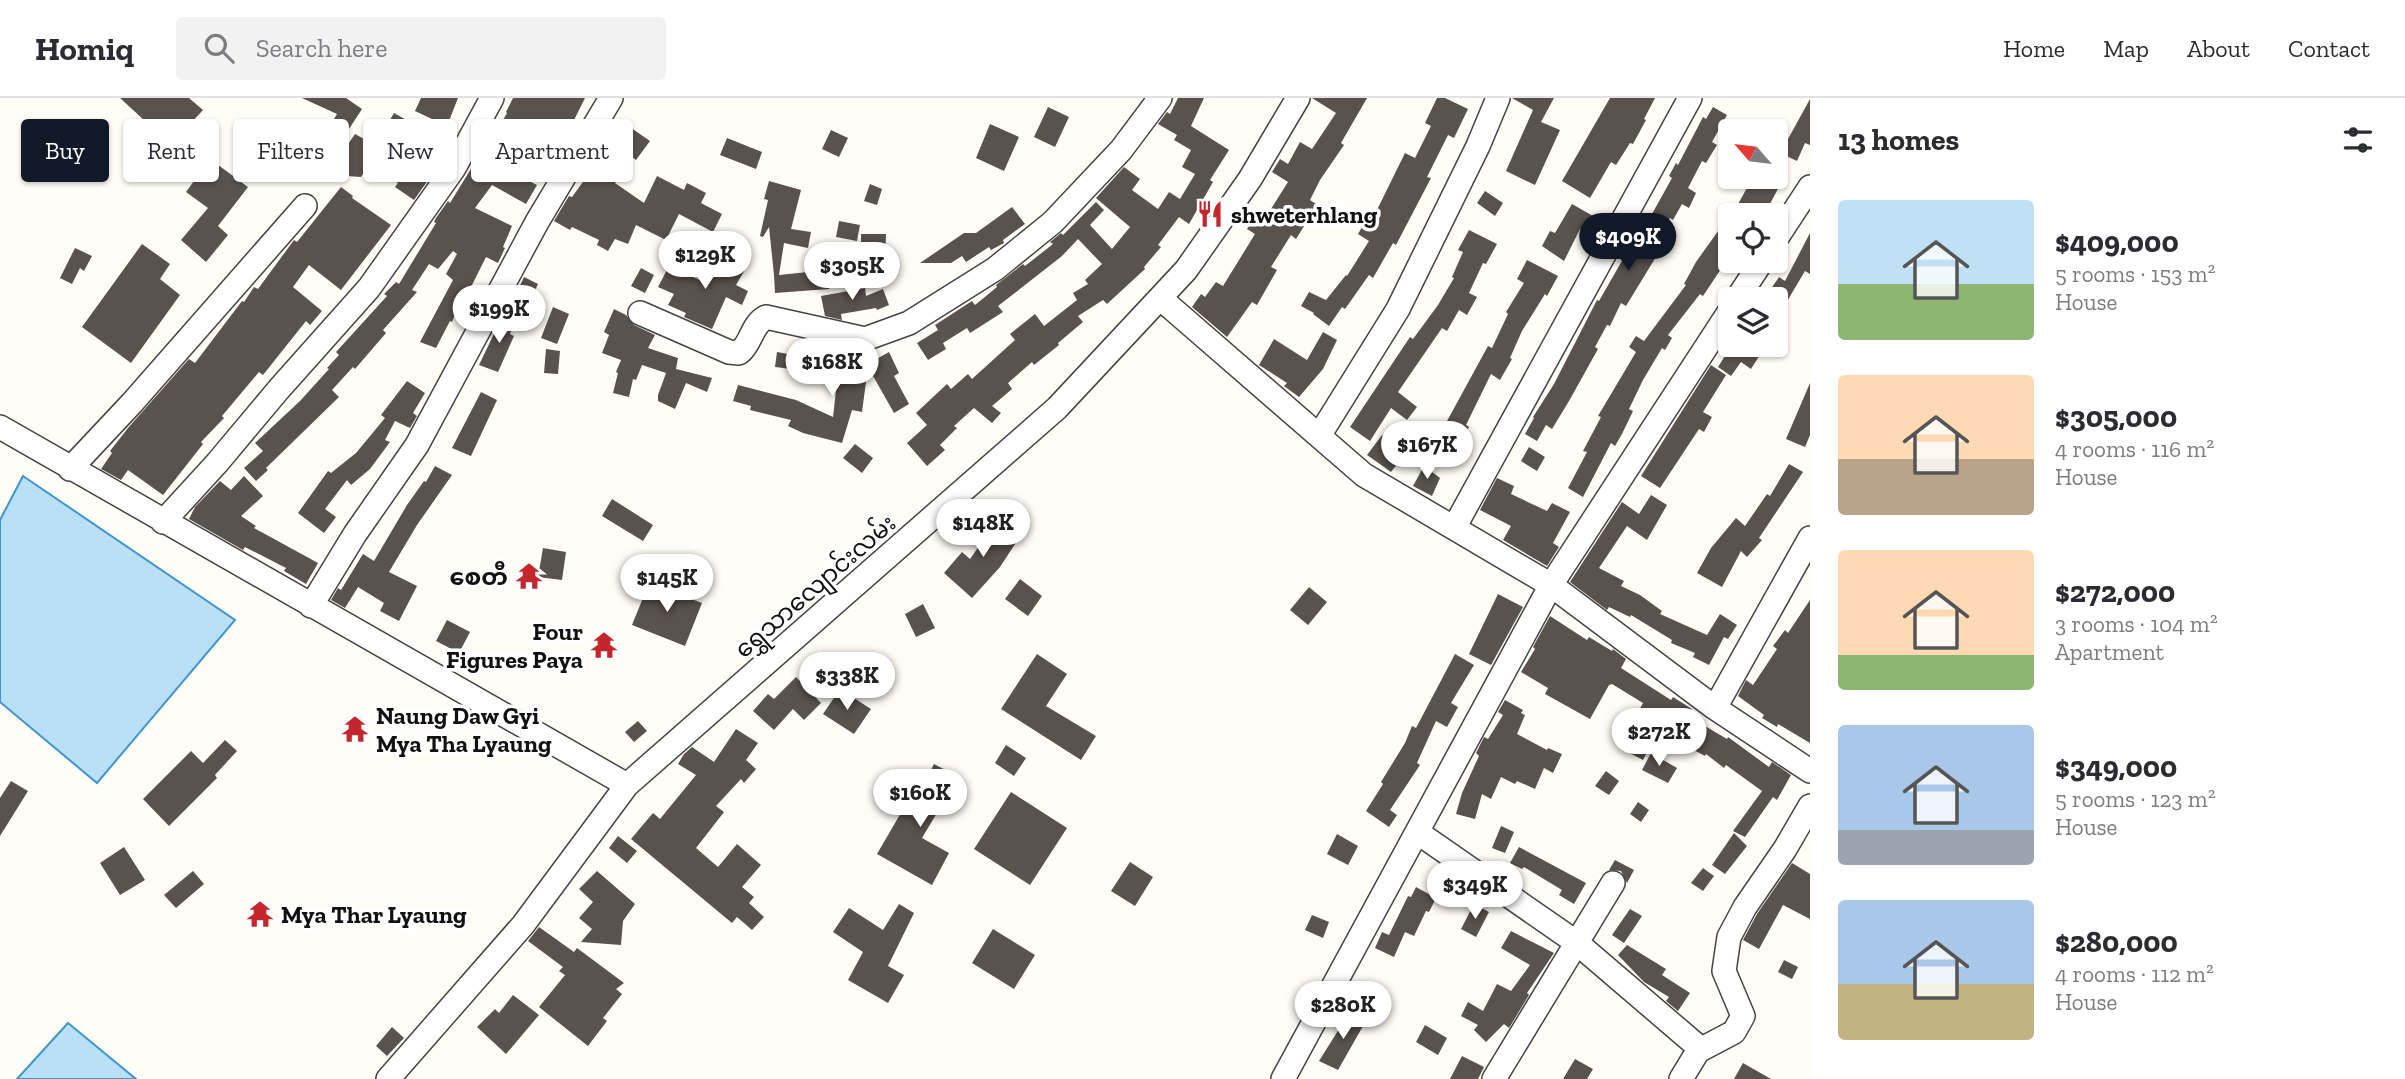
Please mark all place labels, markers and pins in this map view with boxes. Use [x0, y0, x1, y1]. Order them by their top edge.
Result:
restaurant icon: shweterhlang [1195, 199, 1225, 229]
place label: shweterhlang [1231, 200, 1378, 229]
pin: $409K [1579, 214, 1677, 273]
pin: $129K [656, 232, 754, 291]
pin: $305K [803, 242, 901, 302]
pin: $199K [450, 286, 548, 345]
pin: $168K [783, 338, 881, 398]
pin: $167K [1378, 422, 1476, 481]
pin: $148K [934, 500, 1032, 559]
pin: $145K [618, 554, 716, 614]
place label: စေတီ [449, 561, 508, 591]
temple icon: စေတီ [514, 561, 544, 591]
place label: Four Figures Paya [446, 617, 583, 674]
temple icon: Four Figures Paya [589, 630, 619, 660]
pin: $338K [798, 652, 896, 712]
place label: Naung Daw Gyi Mya Tha Lyaung [376, 701, 552, 758]
pin: $272K [1610, 708, 1708, 768]
temple icon: Naung Daw Gyi Mya Tha Lyaung [340, 714, 370, 744]
pin: $160K [871, 770, 969, 829]
pin: $349K [1426, 862, 1524, 921]
temple icon: Mya Thar Lyaung [245, 899, 275, 929]
place label: Mya Thar Lyaung [281, 900, 467, 929]
pin: $280K [1294, 982, 1392, 1041]

